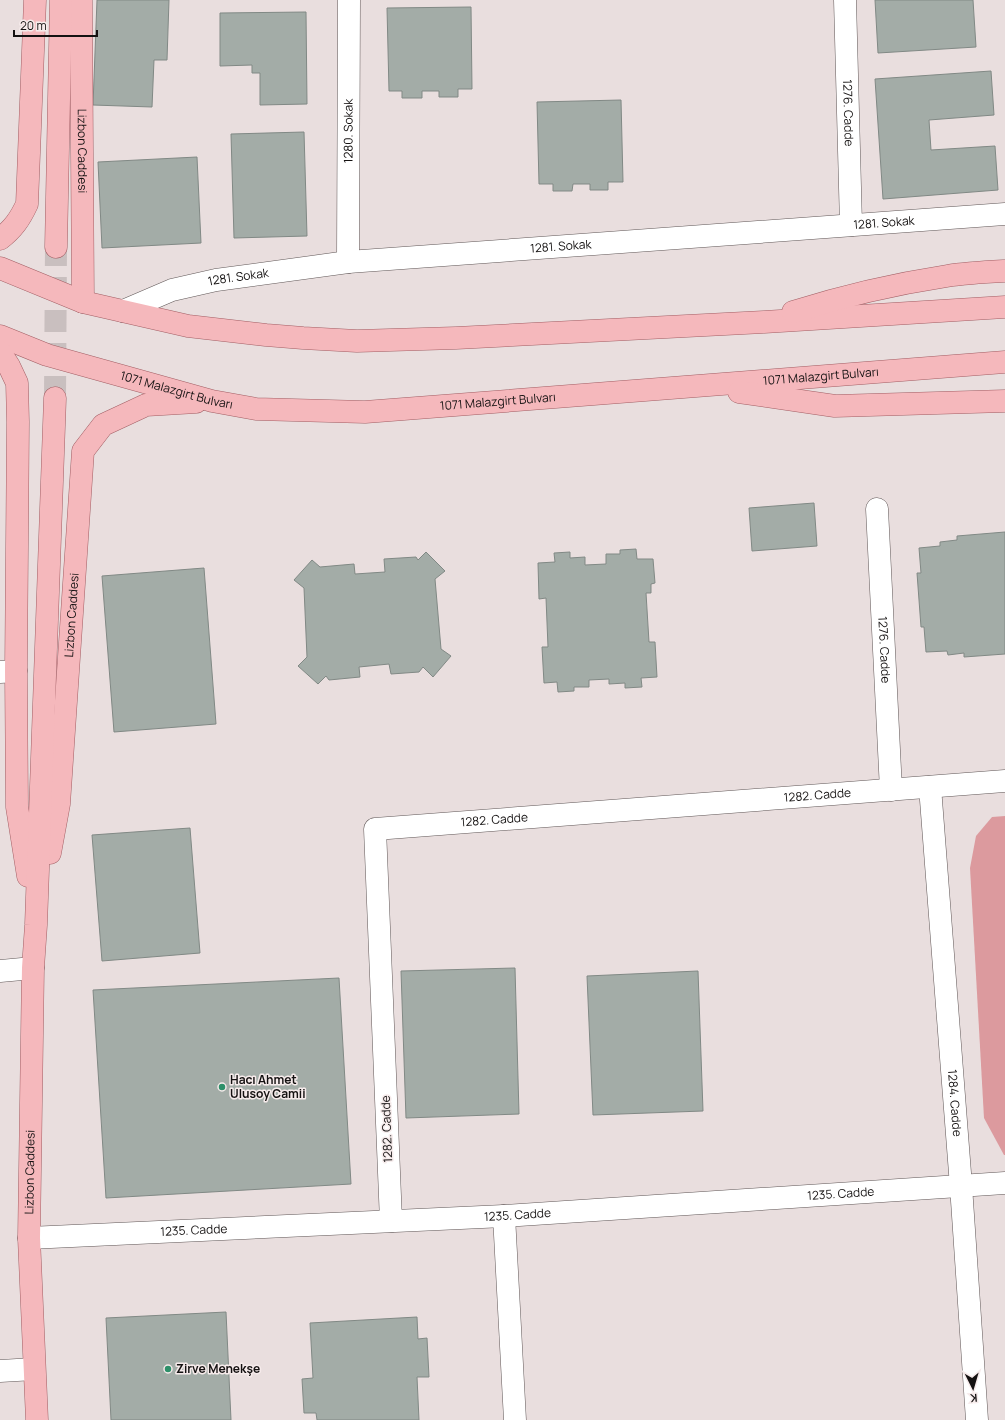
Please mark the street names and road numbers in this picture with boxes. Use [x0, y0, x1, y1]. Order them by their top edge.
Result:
street label: 1276. Cadde [839, 79, 858, 147]
street label: 1280. Sokak [339, 98, 357, 163]
street label: Lizbon Caddesi [74, 109, 91, 193]
street label: 1281. Sokak [853, 212, 916, 233]
street label: 1281. Sokak [530, 235, 593, 257]
street label: 1281. Sokak [206, 264, 271, 290]
street label: 1071 Malazgirt Bulvarı [762, 363, 879, 389]
street label: 1071 Malazgirt Bulvarı [118, 367, 234, 413]
street label: 1071 Malazgirt Bulvarı [439, 388, 556, 414]
street label: Lizbon Caddesi [60, 572, 83, 658]
street label: 1276. Cadde [874, 616, 895, 684]
street label: 1282. Cadde [783, 784, 852, 806]
street label: 1282. Cadde [460, 808, 529, 830]
street label: 1284. Cadde [944, 1069, 966, 1137]
street label: 1282. Cadde [377, 1095, 396, 1163]
street label: Lizbon Caddesi [20, 1130, 39, 1215]
street label: 1235. Cadde [807, 1183, 875, 1204]
street label: 1235. Cadde [484, 1204, 551, 1225]
street label: 1235. Cadde [160, 1220, 228, 1240]

